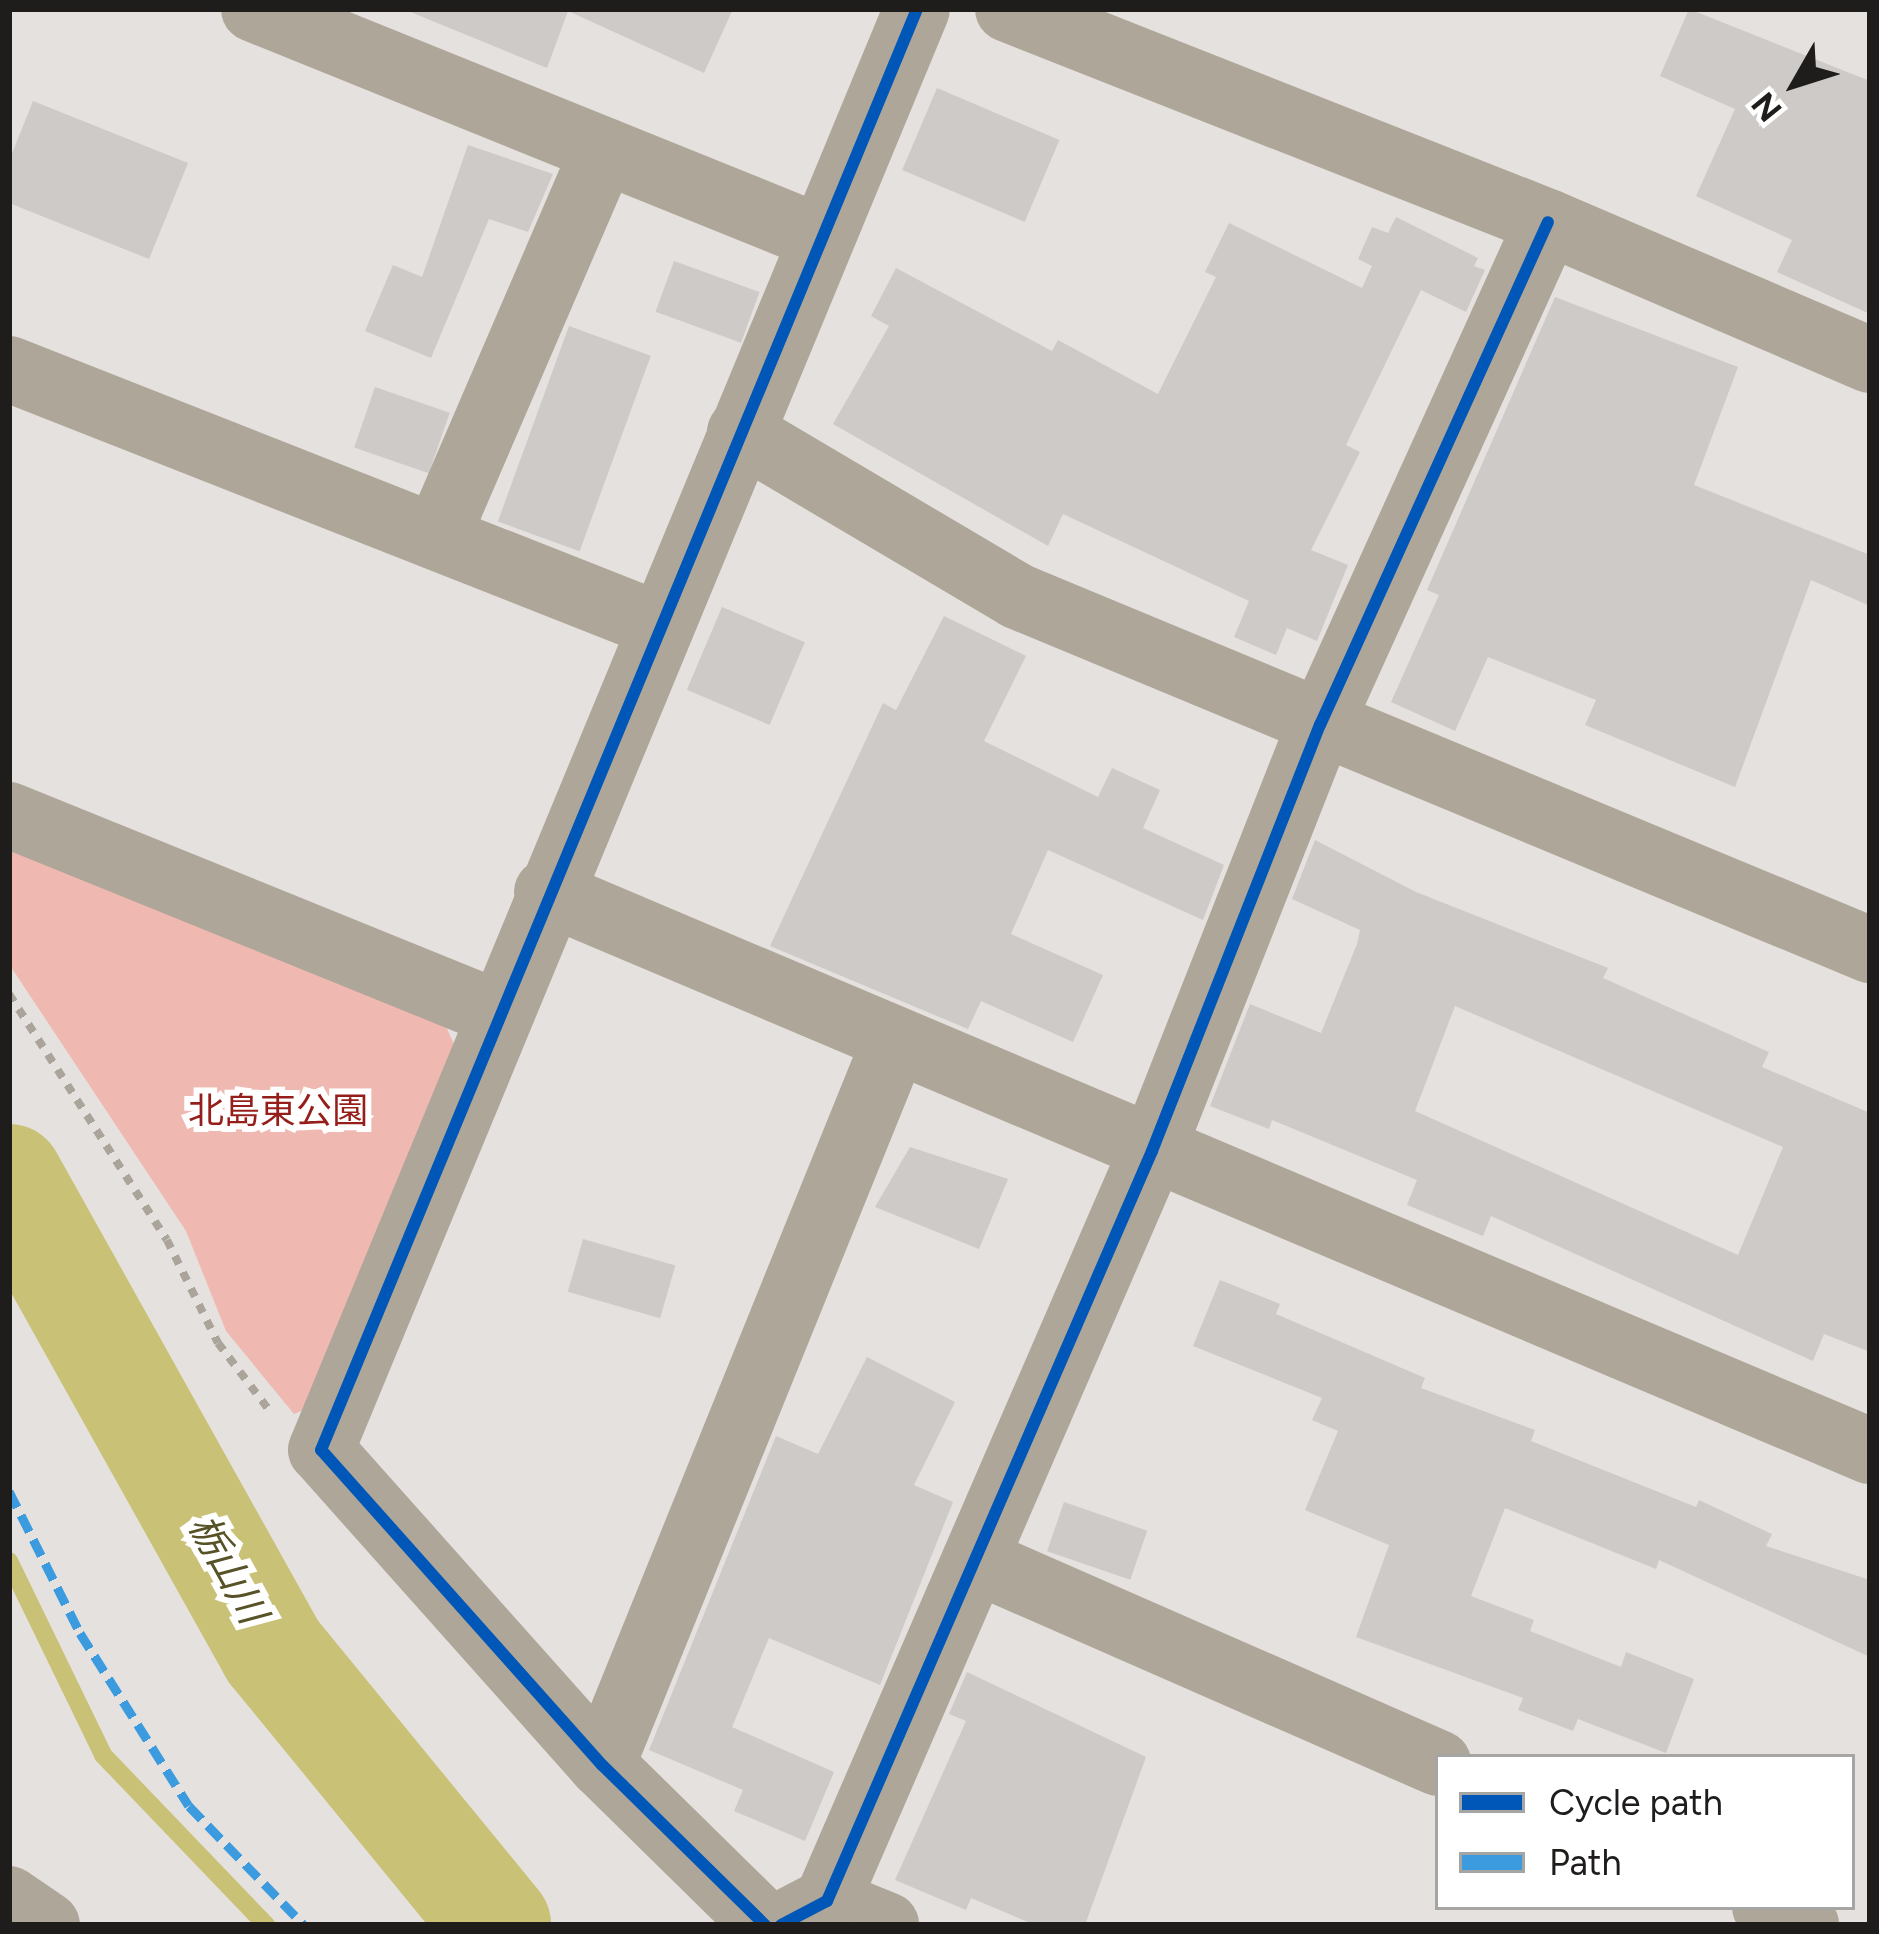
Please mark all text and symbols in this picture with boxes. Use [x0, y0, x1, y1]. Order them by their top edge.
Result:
north arrow [1735, 24, 1855, 144]
text: N [1743, 85, 1790, 129]
park label: 北島東公園 [188, 1089, 368, 1133]
water label: 栃山川 [178, 1506, 276, 1632]
legend [1435, 1754, 1855, 1910]
text: Cycle path [1549, 1781, 1723, 1824]
text: Path [1549, 1841, 1622, 1884]

